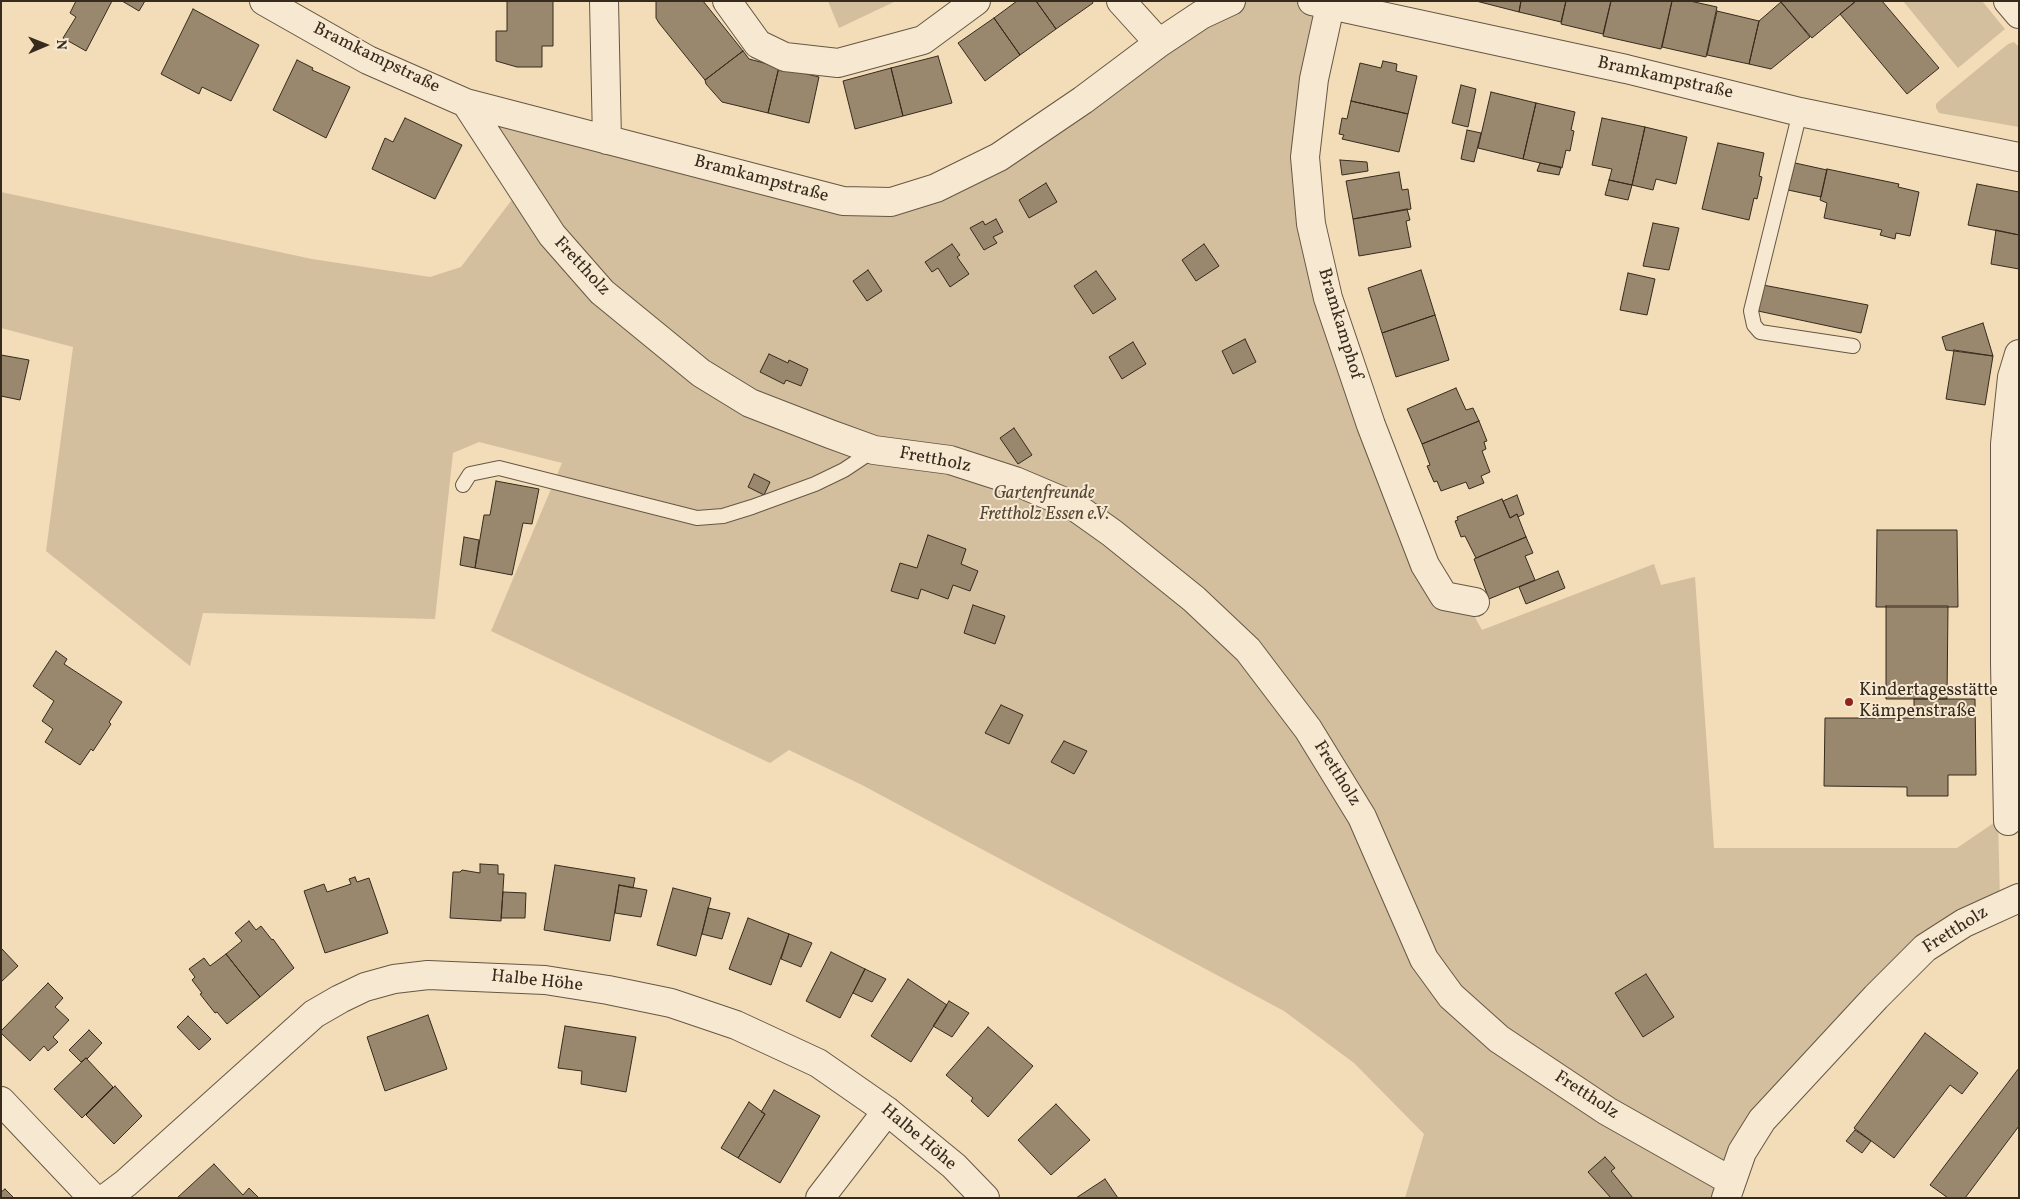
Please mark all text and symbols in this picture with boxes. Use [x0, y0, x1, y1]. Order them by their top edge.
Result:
street label: Bramkampstraße [309, 19, 443, 99]
north arrow [20, 20, 70, 70]
text: N [51, 39, 70, 50]
street label: Bramkampstraße [1595, 53, 1735, 105]
street label: Bramkampstraße [691, 152, 831, 208]
street label: Frettholz [548, 233, 614, 301]
street label: Bramkamphof [1312, 266, 1366, 382]
street label: Frettholz [897, 443, 973, 479]
park label: Gartenfreunde Frettholz Essen e.V. [979, 484, 1109, 526]
place label: Kindertagesstätte Kämpenstraße [1859, 681, 1998, 724]
marker: Kindertagesstätte Kämpenstraße [1843, 696, 1855, 708]
street label: Frettholz [1308, 737, 1364, 811]
street label: Frettholz [1919, 903, 1993, 959]
street label: Halbe Höhe [490, 966, 584, 998]
street label: Frettholz [1550, 1067, 1622, 1125]
street label: Halbe Höhe [876, 1100, 960, 1176]

